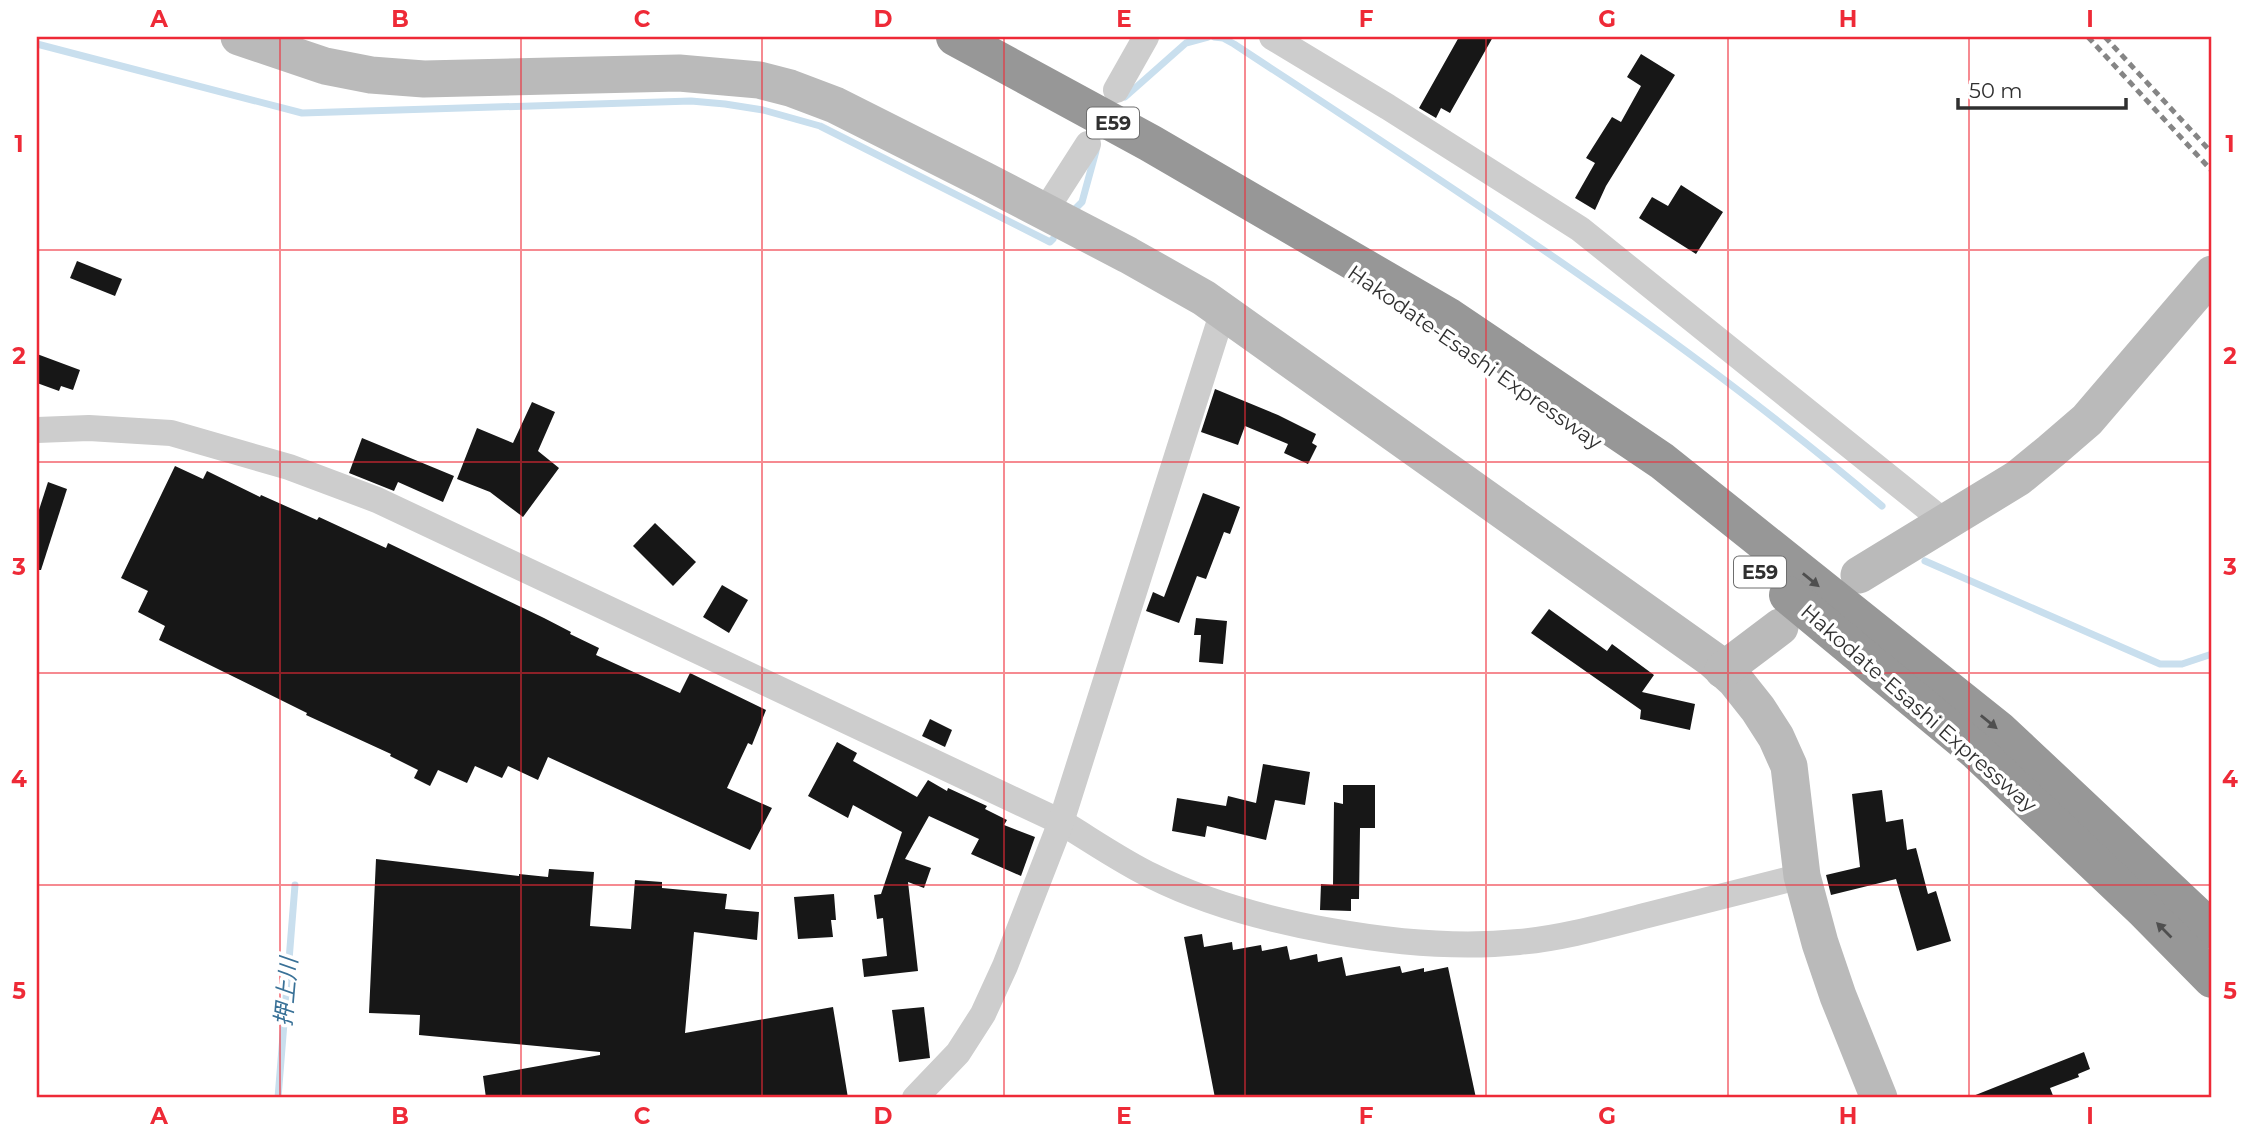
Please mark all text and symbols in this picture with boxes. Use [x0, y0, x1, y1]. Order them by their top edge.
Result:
text: A [149, 5, 168, 33]
text: B [391, 5, 409, 33]
text: C [634, 5, 651, 33]
text: D [874, 5, 893, 33]
text: E [1116, 5, 1132, 33]
text: F [1359, 5, 1374, 33]
text: G [1598, 5, 1616, 33]
text: H [1839, 5, 1857, 33]
text: I [2086, 5, 2094, 33]
scale bar [1958, 66, 2126, 110]
text: 50 m [1969, 78, 2023, 103]
road number: E59 [1087, 108, 1139, 139]
text: 1 [14, 130, 24, 158]
text: 1 [2225, 130, 2235, 158]
street label: Hakodate-Esashi Expressway [1343, 260, 1607, 455]
text: 2 [12, 342, 26, 370]
text: 2 [2223, 342, 2237, 370]
text: 3 [11, 553, 26, 581]
text: 3 [2222, 553, 2237, 581]
road number: E59 [1734, 556, 1786, 587]
one-way arrow [1801, 572, 1819, 587]
street label: Hakodate-Esashi Expressway [1796, 599, 2042, 818]
one-way arrow [1979, 714, 1997, 729]
text: 4 [11, 765, 27, 793]
text: 4 [2222, 765, 2238, 793]
one-way arrow [2156, 922, 2173, 939]
water label: 押上川 [269, 953, 303, 1028]
text: 5 [12, 977, 26, 1005]
text: 5 [2223, 977, 2237, 1005]
text: A [149, 1102, 168, 1130]
text: B [391, 1102, 409, 1130]
text: C [634, 1102, 651, 1130]
text: D [874, 1102, 893, 1130]
text: E [1116, 1102, 1132, 1130]
text: F [1359, 1102, 1374, 1130]
text: G [1598, 1102, 1616, 1130]
text: H [1839, 1102, 1857, 1130]
text: I [2086, 1102, 2094, 1130]

